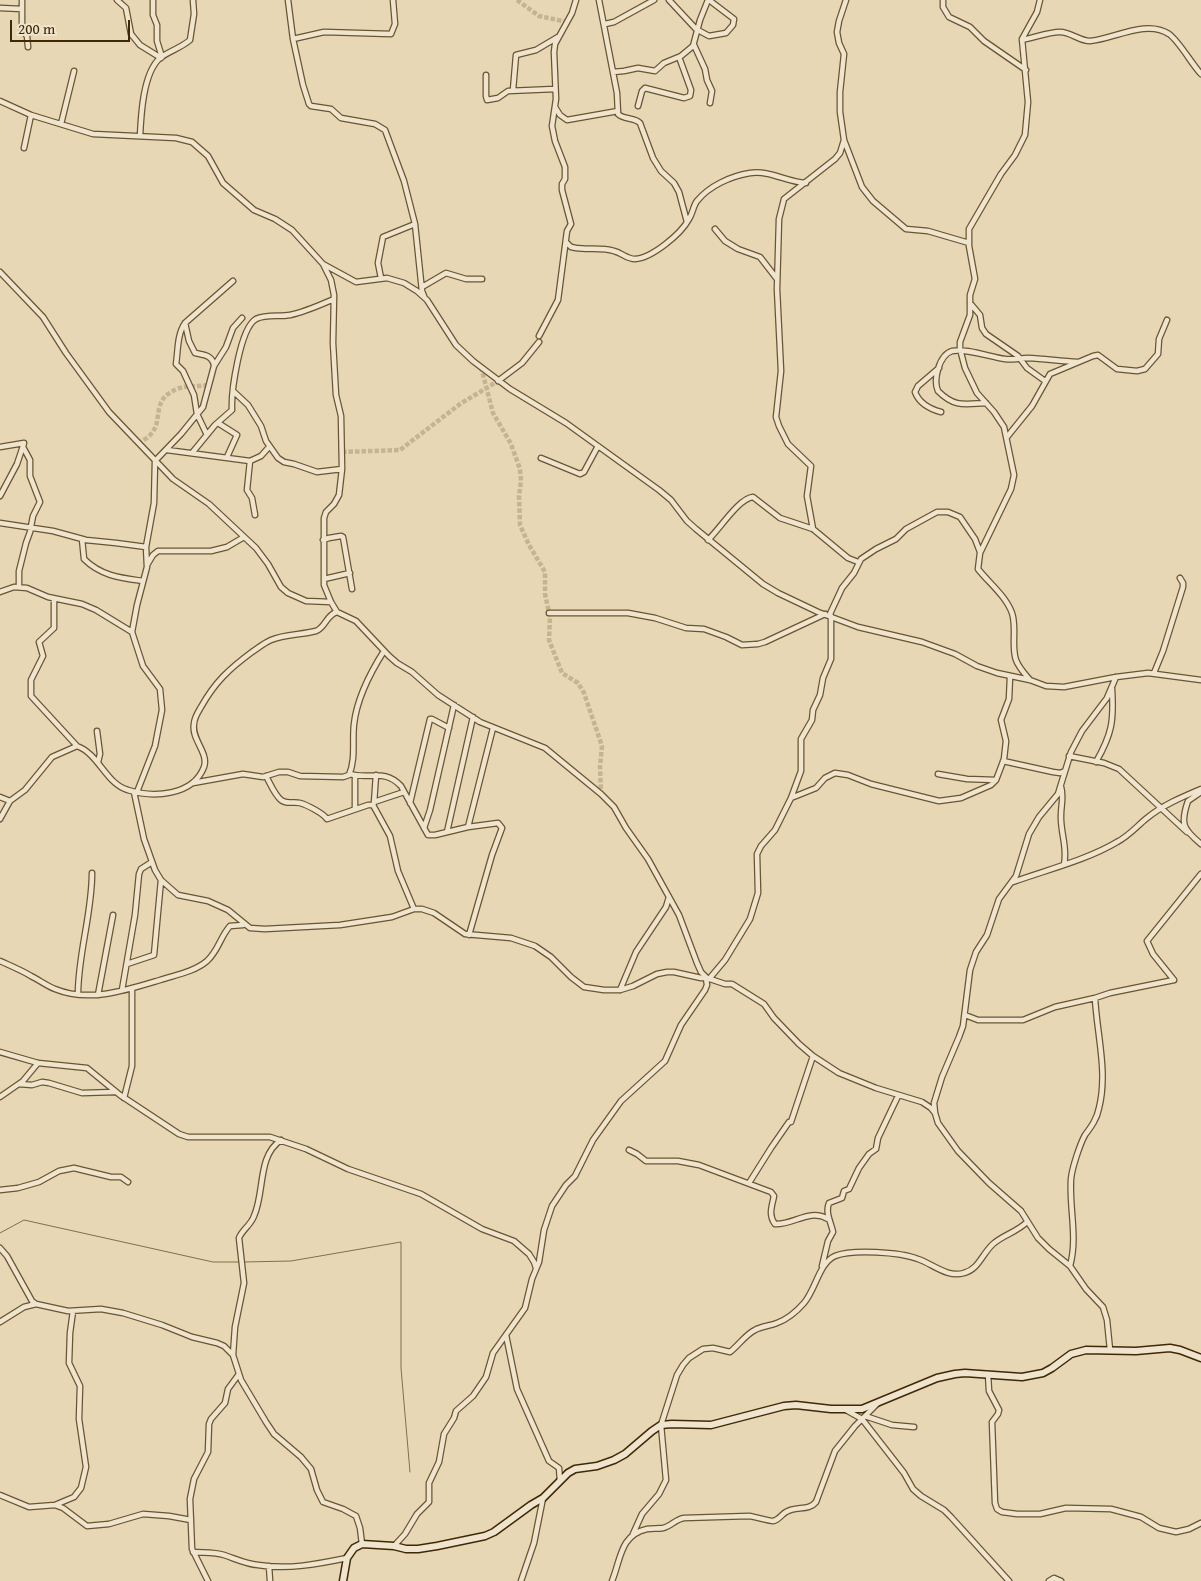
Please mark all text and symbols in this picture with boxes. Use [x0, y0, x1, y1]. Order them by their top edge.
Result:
scale bar [12, 10, 132, 42]
text: 200 m [18, 18, 55, 39]

